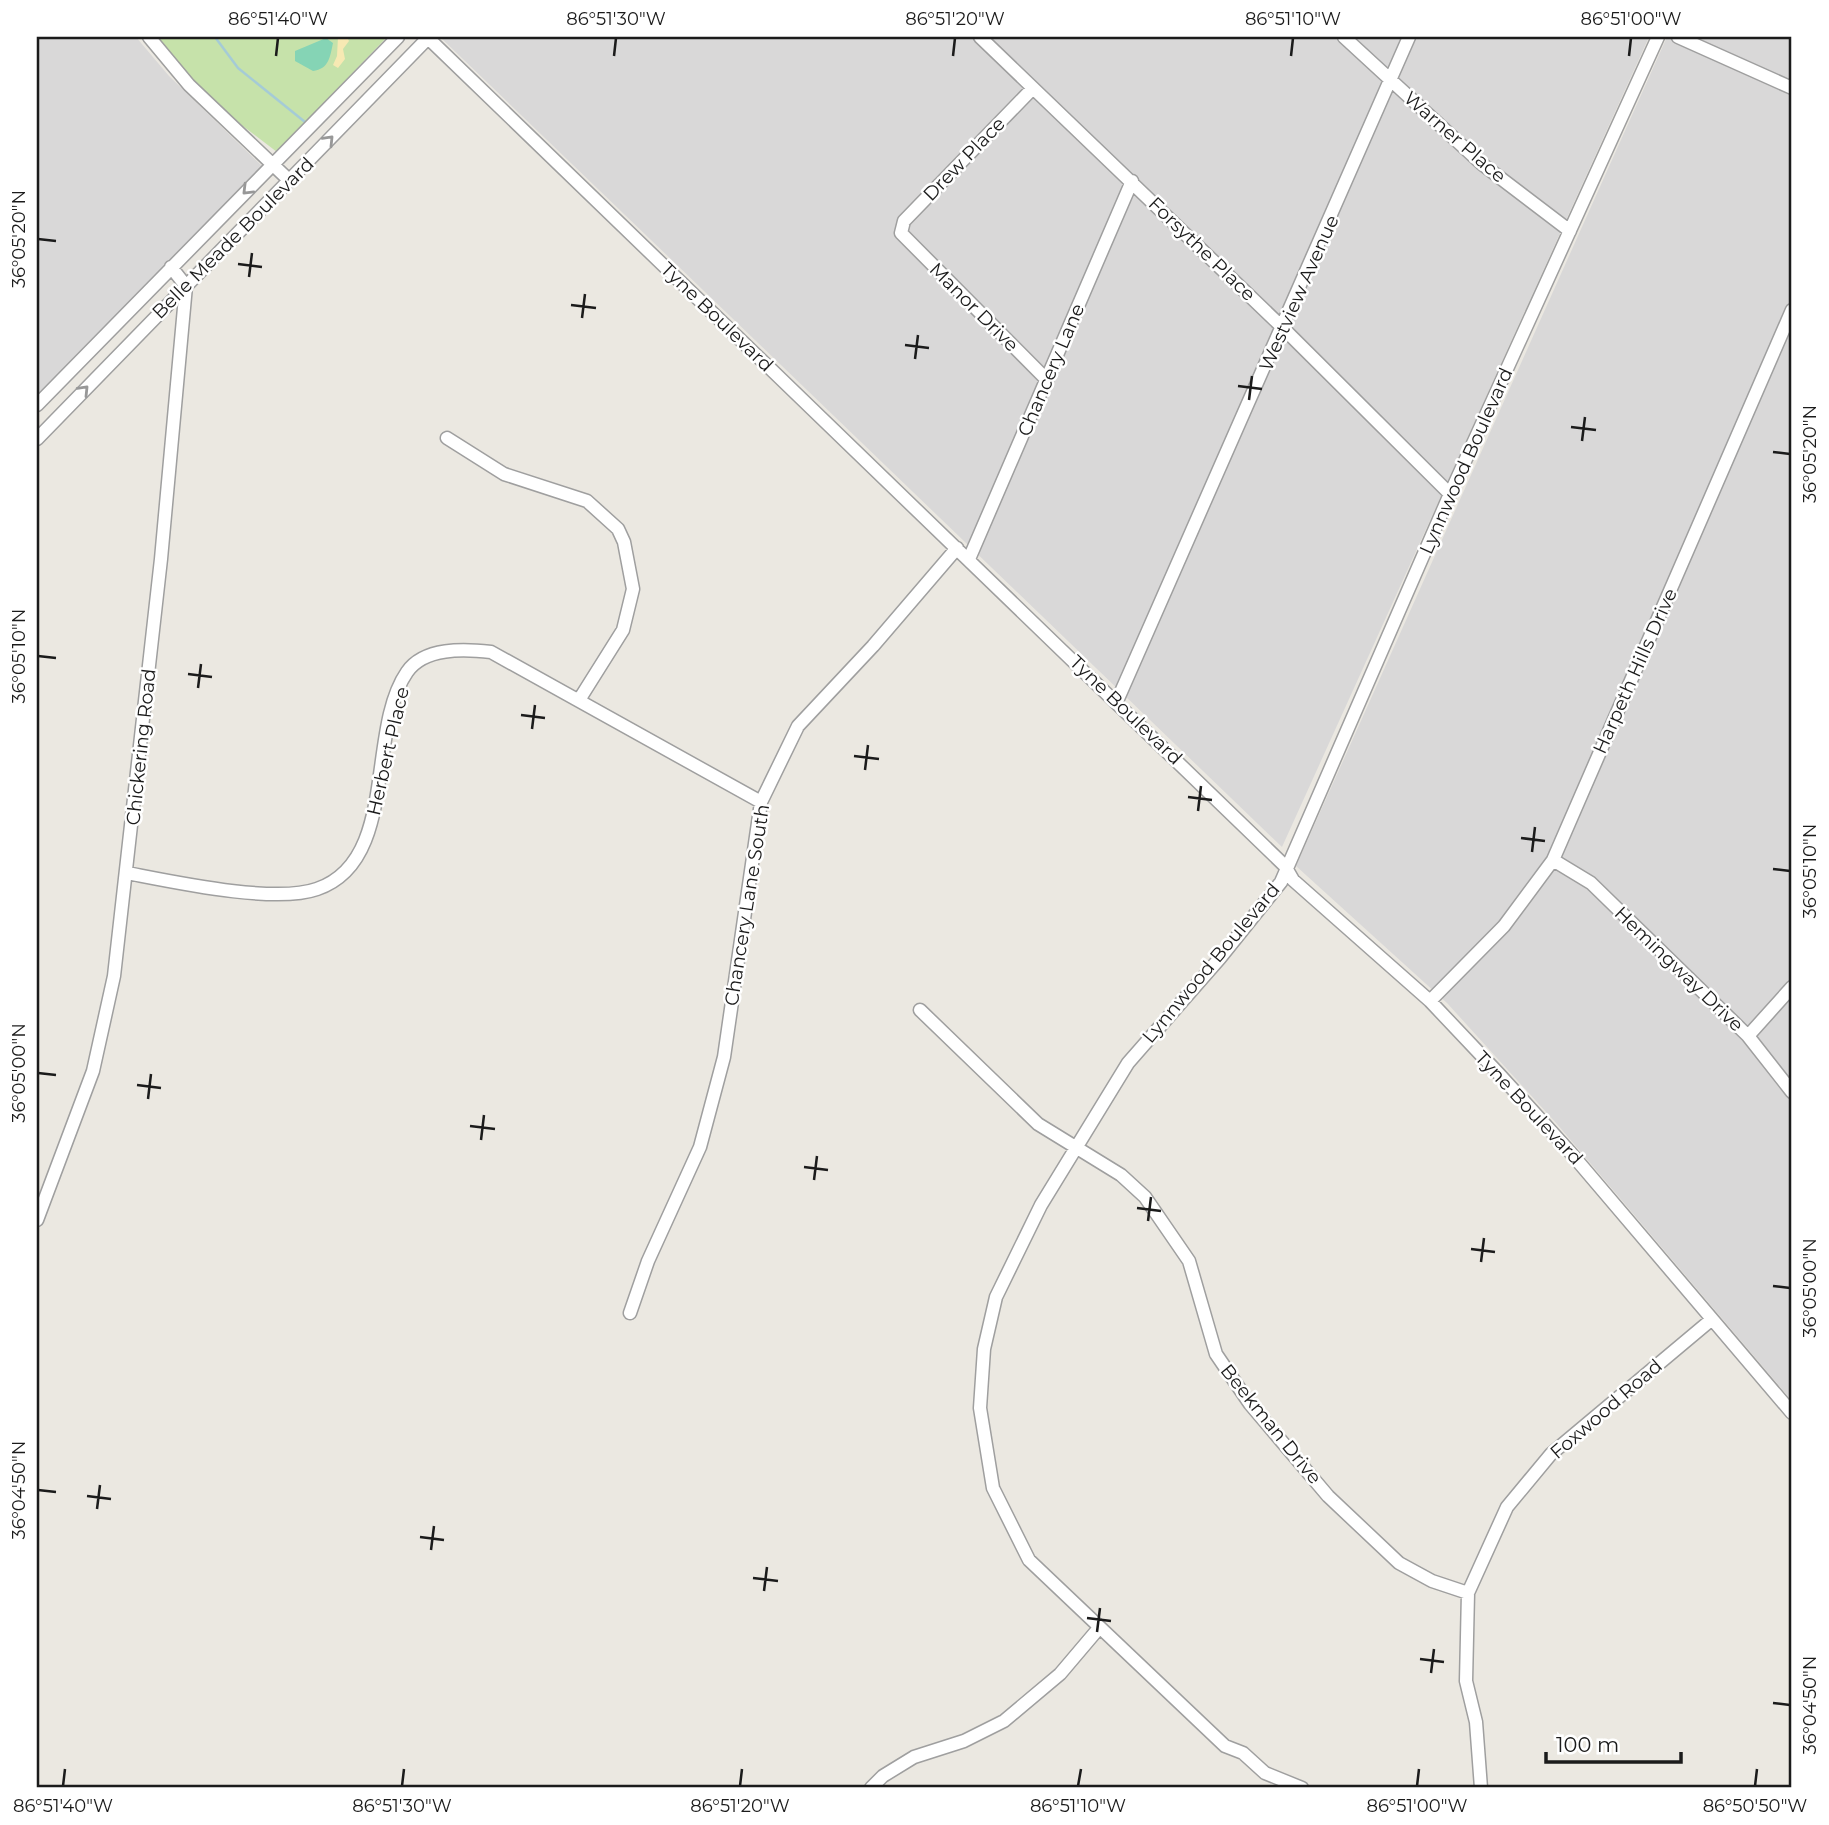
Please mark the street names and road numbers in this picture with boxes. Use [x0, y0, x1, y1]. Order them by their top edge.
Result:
street label: Warner Place [1399, 86, 1511, 188]
street label: Drew Place [918, 112, 1010, 206]
street label: Belle Meade Boulevard [147, 152, 319, 324]
street label: Forsythe Place [1144, 192, 1260, 306]
street label: Westview Avenue [1254, 211, 1344, 375]
street label: Tyne Boulevard [656, 258, 778, 376]
street label: Manor Drive [925, 258, 1023, 356]
street label: Chancery Lane [1013, 300, 1089, 440]
street label: Lynnwood Boulevard [1414, 364, 1518, 558]
street label: Harpeth Hills Drive [1588, 585, 1682, 757]
street label: Tyne Boulevard [1065, 651, 1187, 769]
street label: Chickering Road [121, 667, 161, 827]
street label: Herbert Place [362, 684, 414, 818]
street label: Chancery Lane South [720, 803, 774, 1007]
street label: Lynnwood Boulevard [1137, 878, 1285, 1048]
street label: Hemingway Drive [1610, 902, 1748, 1036]
street label: Tyne Boulevard [1470, 1046, 1588, 1170]
street label: Foxwood Road [1545, 1354, 1667, 1464]
street label: Beekman Drive [1216, 1359, 1326, 1489]

